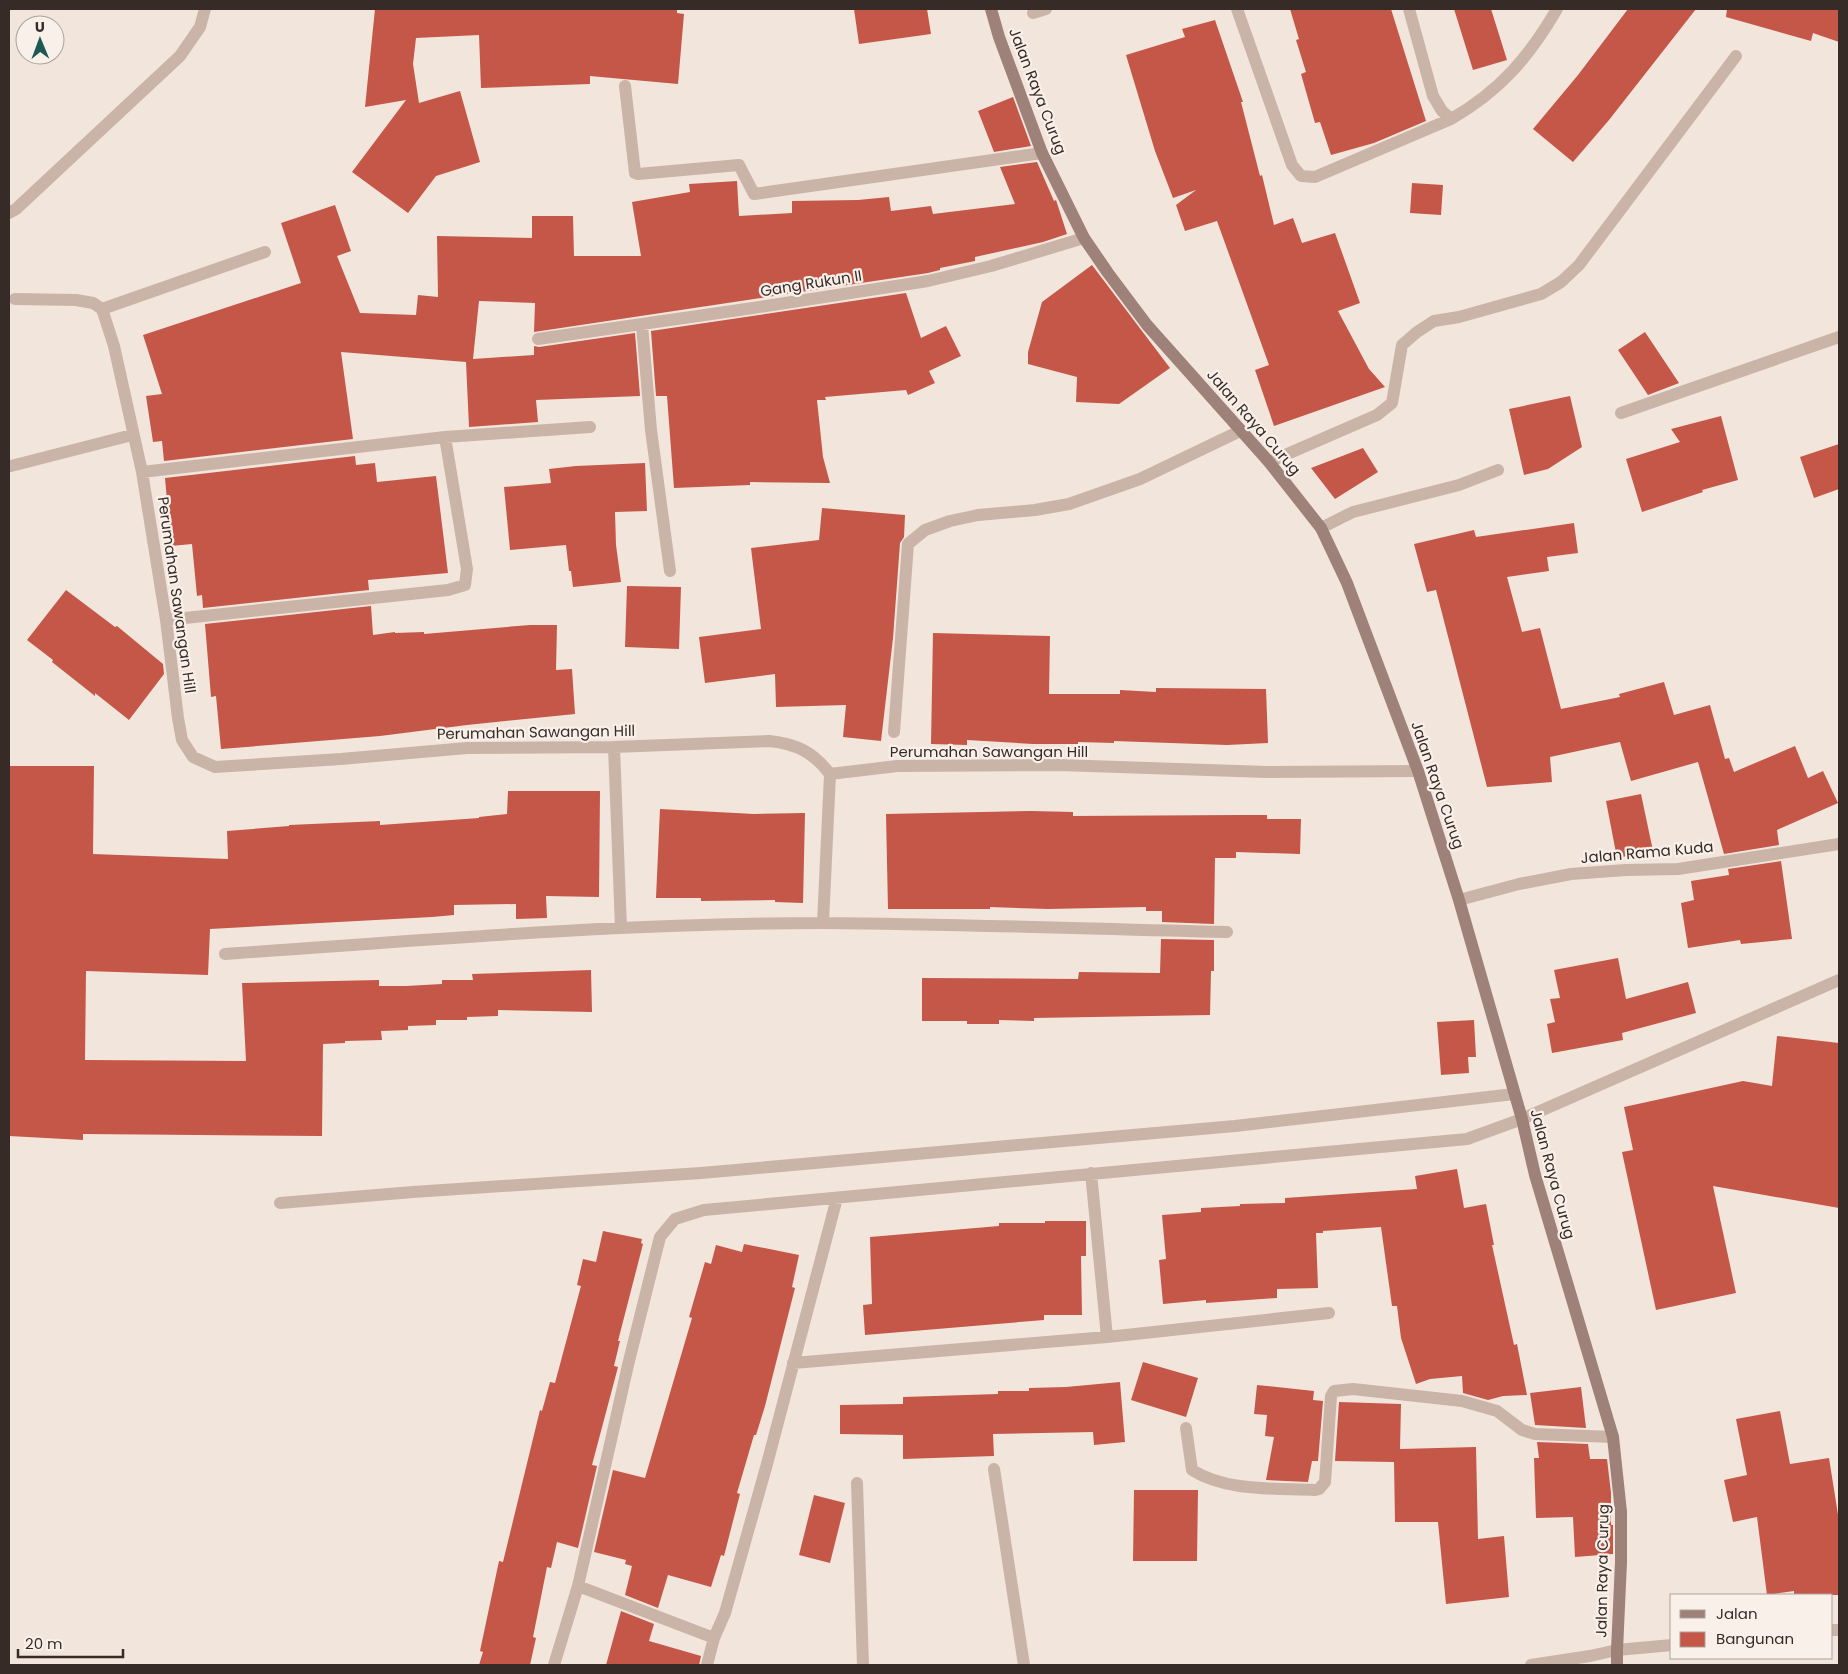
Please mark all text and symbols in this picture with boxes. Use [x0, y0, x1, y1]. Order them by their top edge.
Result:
north arrow [15, 15, 65, 65]
text: U [35, 17, 45, 37]
street label: Jalan Raya Curug [1004, 25, 1072, 157]
street label: Gang Rukun II [759, 265, 863, 301]
street label: Jalan Raya Curug [1202, 365, 1306, 479]
street label: Perumahan Sawangan Hill [153, 495, 201, 695]
street label: Jalan Raya Curug [1406, 718, 1470, 852]
street label: Perumahan Sawangan Hill [437, 720, 635, 744]
street label: Perumahan Sawangan Hill [890, 741, 1088, 762]
street label: Jalan Rama Kuda [1580, 836, 1714, 868]
street label: Jalan Raya Curug [1526, 1107, 1580, 1241]
street label: Jalan Raya Curug [1590, 1504, 1614, 1638]
legend [1670, 1594, 1833, 1659]
text: Jalan [1716, 1603, 1758, 1624]
scale bar [18, 1626, 122, 1658]
text: Bangunan [1716, 1628, 1794, 1649]
text: 20 m [25, 1633, 63, 1654]

